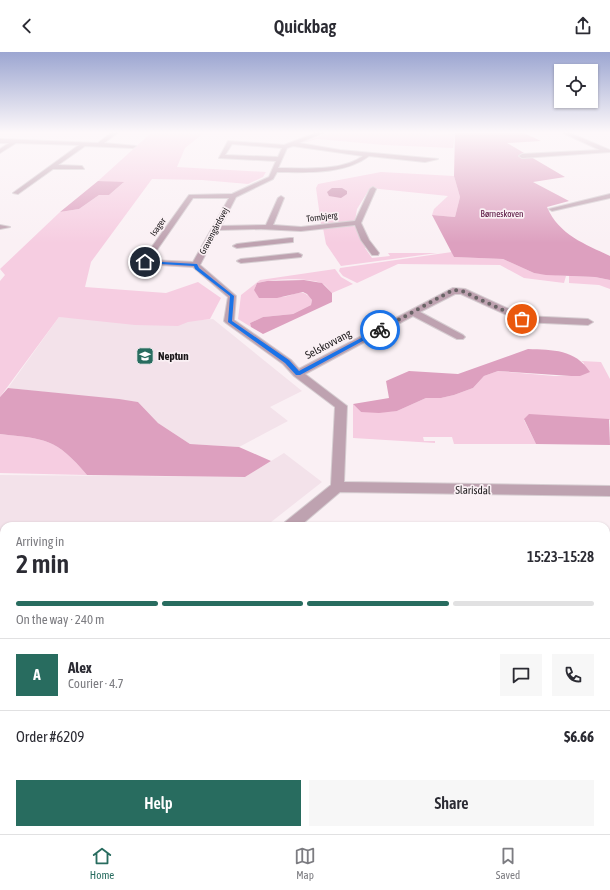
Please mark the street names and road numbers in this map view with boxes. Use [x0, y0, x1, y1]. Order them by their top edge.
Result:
street label: Gravengårdsvej [198, 206, 230, 256]
street label: Tornbjerg [306, 210, 338, 224]
street label: Isager [148, 216, 168, 238]
street label: Selskovvang [303, 327, 353, 361]
street label: Slarisdal [455, 484, 491, 496]

